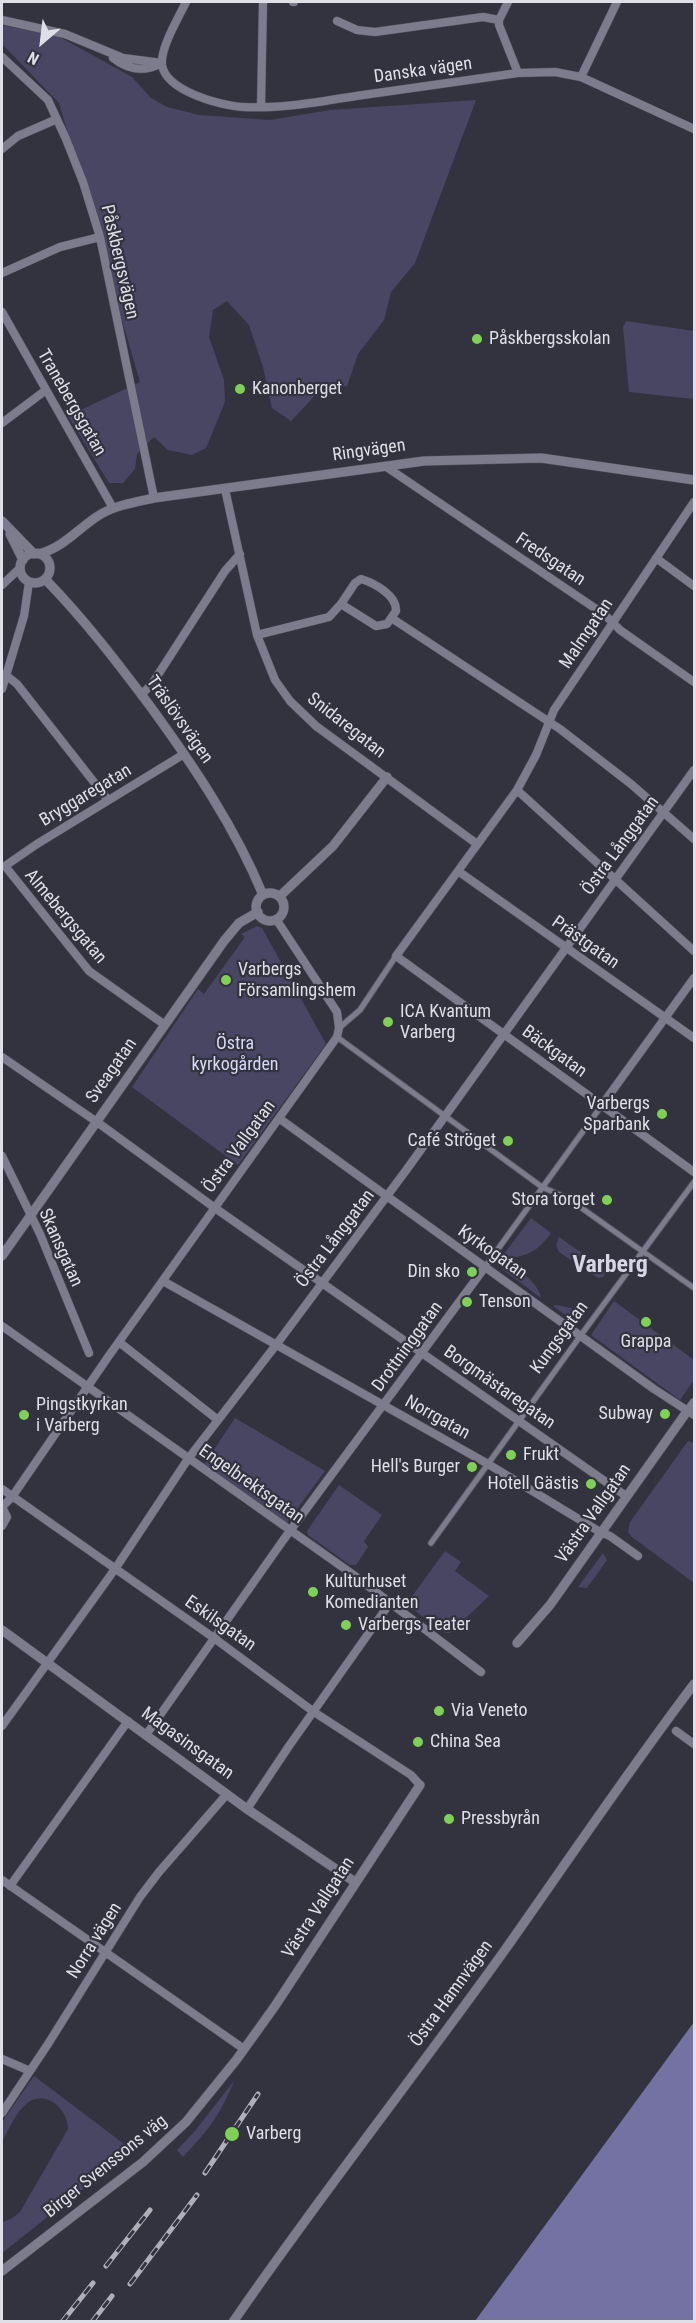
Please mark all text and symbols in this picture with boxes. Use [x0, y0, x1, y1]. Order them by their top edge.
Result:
north arrow [12, 12, 72, 72]
text: N [25, 48, 42, 69]
street label: Danska vägen [373, 53, 473, 89]
street label: Påskbergsvägen [95, 203, 143, 321]
place label: Påskbergsskolan [489, 328, 610, 350]
marker: Påskbergsskolan [470, 332, 484, 346]
street label: Tranebergsgatan [32, 346, 110, 460]
place label: Kanonberget [252, 378, 342, 400]
marker: Kanonberget [233, 382, 247, 396]
street label: Ringvägen [331, 435, 407, 467]
street label: Fredsgatan [511, 529, 589, 591]
street label: Malmgatan [556, 595, 618, 673]
street label: Träslövsvägen [141, 672, 217, 768]
street label: Snidaregatan [302, 689, 390, 763]
street label: Bryggaregatan [36, 760, 136, 832]
street label: Östra Långgatan [578, 792, 664, 900]
street label: Almebergsgatan [19, 865, 111, 969]
street label: Prästgatan [547, 912, 623, 974]
place label: Varbergs Församlingshem [238, 959, 356, 1002]
marker: Varbergs Församlingshem [219, 973, 233, 987]
place label: ICA Kvantum Varberg [400, 1001, 491, 1044]
marker: ICA Kvantum Varberg [381, 1015, 395, 1029]
street label: Bäckgatan [517, 1021, 591, 1083]
park label: Östra kyrkogården [191, 1033, 279, 1076]
street label: Sveagatan [82, 1034, 142, 1108]
place label: Varbergs Sparbank [583, 1093, 650, 1136]
street label: Östra Vallgatan [199, 1097, 281, 1197]
marker: Varbergs Sparbank [655, 1107, 669, 1121]
place label: Café Ströget [407, 1130, 496, 1152]
marker: Café Ströget [501, 1134, 515, 1148]
street label: Östra Långgatan [292, 1186, 380, 1292]
place label: Stora torget [511, 1189, 595, 1211]
marker: Stora torget [600, 1193, 614, 1207]
street label: Skansgatan [33, 1206, 87, 1290]
street label: Kyrkogatan [453, 1221, 531, 1285]
district label: Varberg [572, 1252, 648, 1280]
place label: Din sko [407, 1261, 460, 1283]
marker: Din sko [465, 1265, 479, 1279]
place label: Tenson [479, 1291, 531, 1313]
marker: Tenson [460, 1295, 474, 1309]
street label: Drottninggatan [368, 1298, 448, 1396]
street label: Kungsgatan [526, 1298, 594, 1378]
marker: Grappa [639, 1315, 653, 1329]
place label: Grappa [621, 1331, 671, 1353]
street label: Borgmästaregatan [439, 1341, 559, 1435]
street label: Norrgatan [401, 1391, 473, 1445]
place label: Pingstkyrkan i Varberg [36, 1394, 128, 1436]
place label: Subway [598, 1403, 653, 1425]
marker: Subway [658, 1407, 672, 1421]
marker: Pingstkyrkan i Varberg [17, 1408, 31, 1422]
street label: Engelbrektsgatan [194, 1441, 308, 1529]
place label: Frukt [523, 1444, 559, 1466]
marker: Frukt [504, 1448, 518, 1462]
place label: Hell's Burger [371, 1456, 460, 1478]
marker: Hell's Burger [465, 1460, 479, 1474]
street label: Västra Vallgatan [552, 1460, 636, 1568]
place label: Hotell Gästis [488, 1473, 579, 1495]
marker: Hotell Gästis [584, 1477, 598, 1491]
place label: Kulturhuset Komedianten [325, 1571, 418, 1614]
marker: Kulturhuset Komedianten [306, 1585, 320, 1599]
street label: Eskilsgatan [180, 1592, 260, 1656]
place label: Varbergs Teater [358, 1614, 470, 1636]
marker: Varbergs Teater [339, 1618, 353, 1632]
place label: Via Veneto [451, 1700, 527, 1722]
street label: Magasinsgatan [136, 1703, 238, 1785]
marker: Via Veneto [432, 1704, 446, 1718]
place label: China Sea [430, 1731, 501, 1753]
marker: China Sea [411, 1735, 425, 1749]
place label: Pressbyrån [461, 1808, 540, 1830]
marker: Pressbyrån [442, 1812, 456, 1826]
street label: Västra Vallgatan [278, 1853, 360, 1963]
street label: Norra vägen [63, 1899, 127, 1983]
street label: Östra Hamnvägen [406, 1936, 498, 2052]
street label: Birger Svenssons väg [40, 2111, 172, 2223]
place label: Varberg [246, 2123, 301, 2145]
marker: Varberg [223, 2125, 241, 2143]

